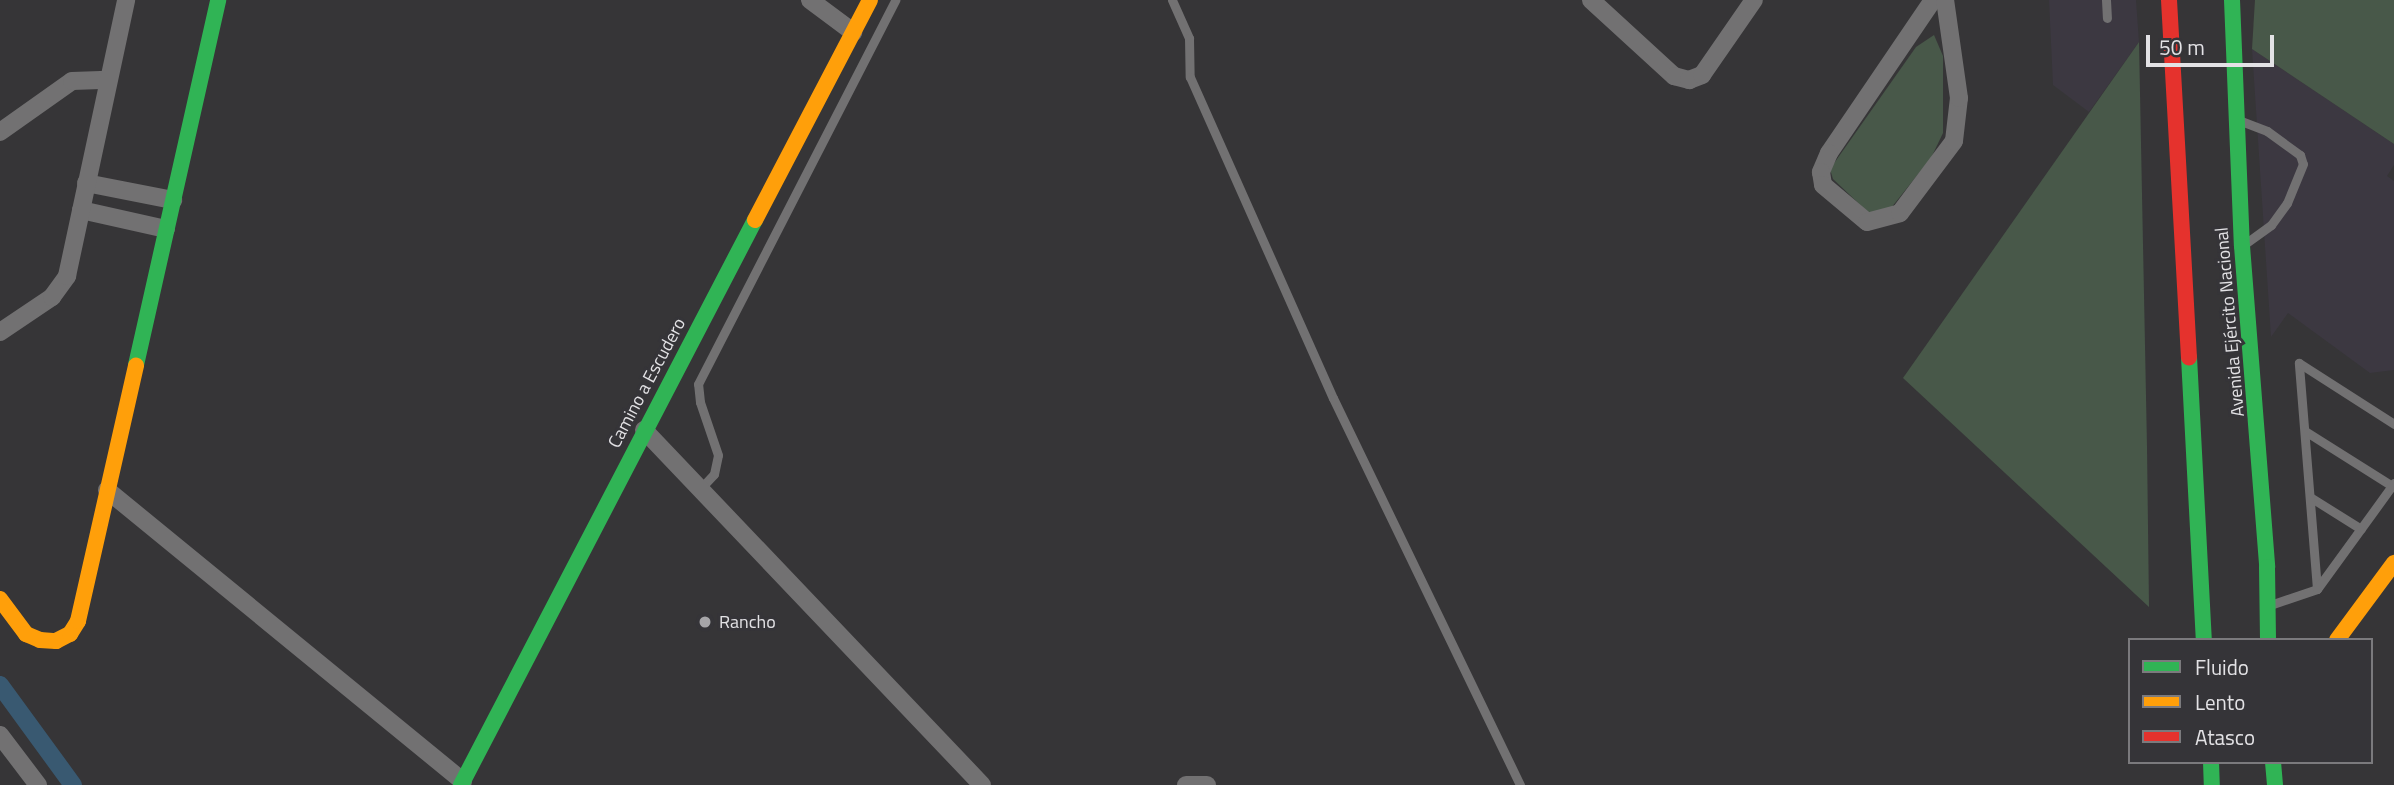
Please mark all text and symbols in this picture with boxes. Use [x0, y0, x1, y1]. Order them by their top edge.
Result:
scale bar [2149, 21, 2277, 65]
text: 50 m [2159, 31, 2205, 63]
street label: Avenida Ejército Nacional [2211, 226, 2249, 418]
street label: Camino a Escudero [604, 314, 690, 452]
place label: Rancho [719, 611, 776, 633]
marker: Rancho [697, 614, 713, 630]
legend [2128, 638, 2373, 764]
text: Fluido [2195, 651, 2249, 683]
text: Lento [2195, 686, 2245, 718]
text: Atasco [2195, 721, 2255, 753]

